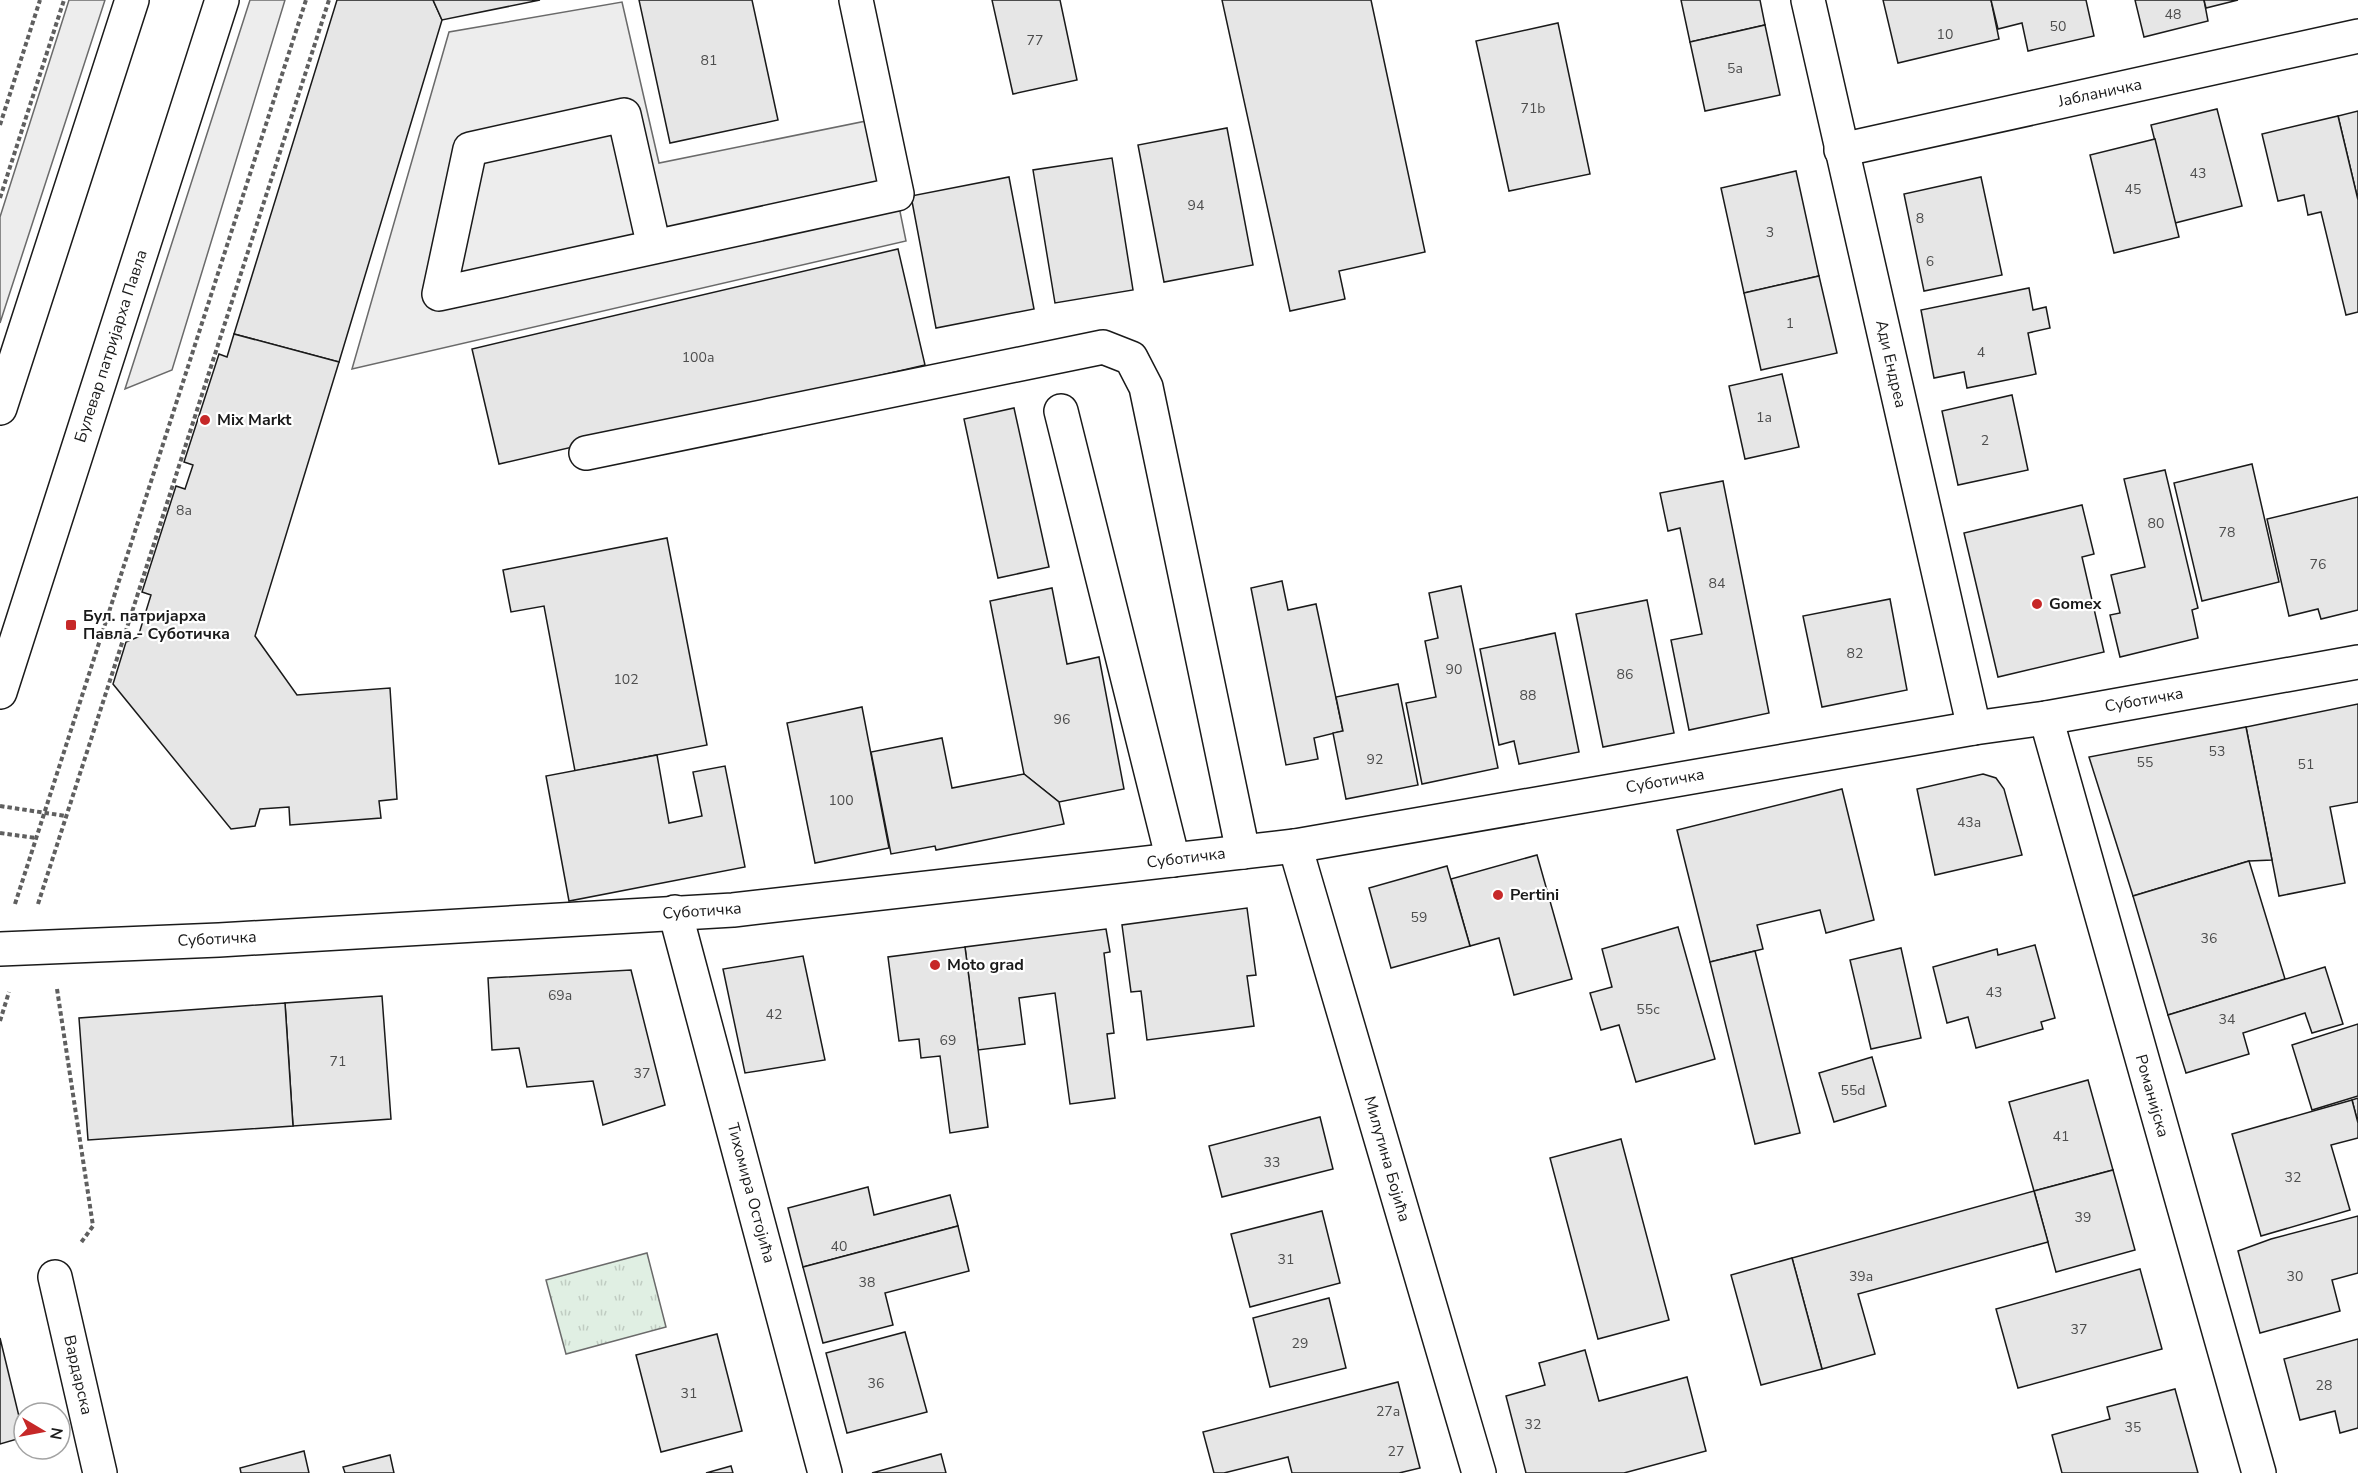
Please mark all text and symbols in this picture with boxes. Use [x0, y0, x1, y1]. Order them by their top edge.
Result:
house number: 48 [2165, 5, 2181, 24]
house number: 50 [2050, 17, 2066, 36]
house number: 10 [1937, 25, 1953, 44]
house number: 77 [1027, 31, 1043, 50]
house number: 81 [701, 51, 717, 70]
house number: 5a [1727, 59, 1743, 78]
street label: Јабланичка [2055, 73, 2144, 113]
house number: 71b [1521, 99, 1545, 118]
house number: 43 [2190, 164, 2206, 183]
house number: 45 [2125, 180, 2141, 199]
house number: 94 [1188, 196, 1204, 215]
house number: 8 [1916, 209, 1924, 228]
house number: 3 [1766, 223, 1774, 242]
street label: Булевар патријарха Павла [69, 247, 153, 445]
house number: 6 [1926, 252, 1934, 271]
house number: 1 [1786, 314, 1794, 333]
street label: Ади Ендреа [1870, 318, 1912, 410]
house number: 4 [1977, 343, 1985, 362]
house number: 100a [682, 348, 714, 367]
house number: 1a [1756, 408, 1772, 427]
place label: Mix Markt [217, 409, 292, 431]
marker: Mix Markt [198, 413, 212, 427]
house number: 2 [1981, 431, 1989, 450]
house number: 8a [176, 501, 192, 520]
house number: 80 [2148, 514, 2164, 533]
house number: 78 [2219, 523, 2235, 542]
house number: 76 [2310, 555, 2326, 574]
house number: 84 [1709, 574, 1725, 593]
place label: Gomex [2049, 593, 2102, 615]
marker: Gomex [2030, 597, 2044, 611]
place label: Бул. патријарха Павла - Суботичка [83, 605, 230, 645]
marker: Бул. патријарха Павла - Суботичка [64, 618, 78, 632]
house number: 82 [1847, 644, 1863, 663]
house number: 90 [1446, 660, 1462, 679]
house number: 86 [1617, 665, 1633, 684]
house number: 102 [613, 670, 639, 689]
street label: Суботичка [2103, 682, 2185, 718]
house number: 88 [1520, 686, 1536, 705]
house number: 96 [1054, 710, 1070, 729]
house number: 53 [2209, 742, 2225, 761]
house number: 92 [1367, 750, 1383, 769]
house number: 55 [2137, 753, 2153, 772]
house number: 51 [2298, 755, 2314, 774]
street label: Суботичка [1624, 763, 1706, 799]
house number: 100 [828, 791, 854, 810]
house number: 43a [1957, 813, 1981, 832]
street label: Суботичка [1145, 842, 1227, 874]
place label: Pertini [1510, 884, 1559, 906]
marker: Pertini [1491, 888, 1505, 902]
street label: Суботичка [662, 897, 742, 925]
house number: 59 [1411, 908, 1427, 927]
street label: Суботичка [177, 926, 257, 952]
house number: 36 [2201, 929, 2217, 948]
place label: Moto grad [947, 954, 1024, 976]
marker: Moto grad [928, 958, 942, 972]
house number: 43 [1986, 983, 2002, 1002]
house number: 69a [548, 986, 572, 1005]
house number: 55c [1636, 1000, 1660, 1019]
house number: 42 [766, 1005, 782, 1024]
house number: 34 [2219, 1010, 2235, 1029]
house number: 69 [940, 1031, 956, 1050]
house number: 71 [330, 1052, 346, 1071]
street label: Романијска [2130, 1052, 2174, 1140]
house number: 37 [634, 1064, 650, 1083]
house number: 55d [1841, 1081, 1865, 1100]
street label: Милутина Бојића [1359, 1093, 1415, 1225]
street label: Тихомира Остојића [722, 1120, 780, 1266]
house number: 41 [2053, 1127, 2069, 1146]
house number: 33 [1264, 1153, 1280, 1172]
house number: 32 [2285, 1168, 2301, 1187]
house number: 39 [2075, 1208, 2091, 1227]
house number: 40 [831, 1237, 847, 1256]
house number: 31 [1278, 1250, 1294, 1269]
house number: 39a [1849, 1267, 1873, 1286]
house number: 30 [2287, 1267, 2303, 1286]
house number: 38 [859, 1273, 875, 1292]
house number: 37 [2071, 1320, 2087, 1339]
street label: Вардарска [58, 1333, 98, 1417]
house number: 29 [1292, 1334, 1308, 1353]
house number: 36 [868, 1374, 884, 1393]
house number: 28 [2316, 1376, 2332, 1395]
house number: 31 [681, 1384, 697, 1403]
north arrow [12, 1401, 72, 1461]
house number: 27a [1376, 1402, 1400, 1421]
house number: 32 [1525, 1415, 1541, 1434]
house number: 35 [2125, 1418, 2141, 1437]
text: N [44, 1426, 68, 1441]
house number: 27 [1388, 1442, 1404, 1461]

